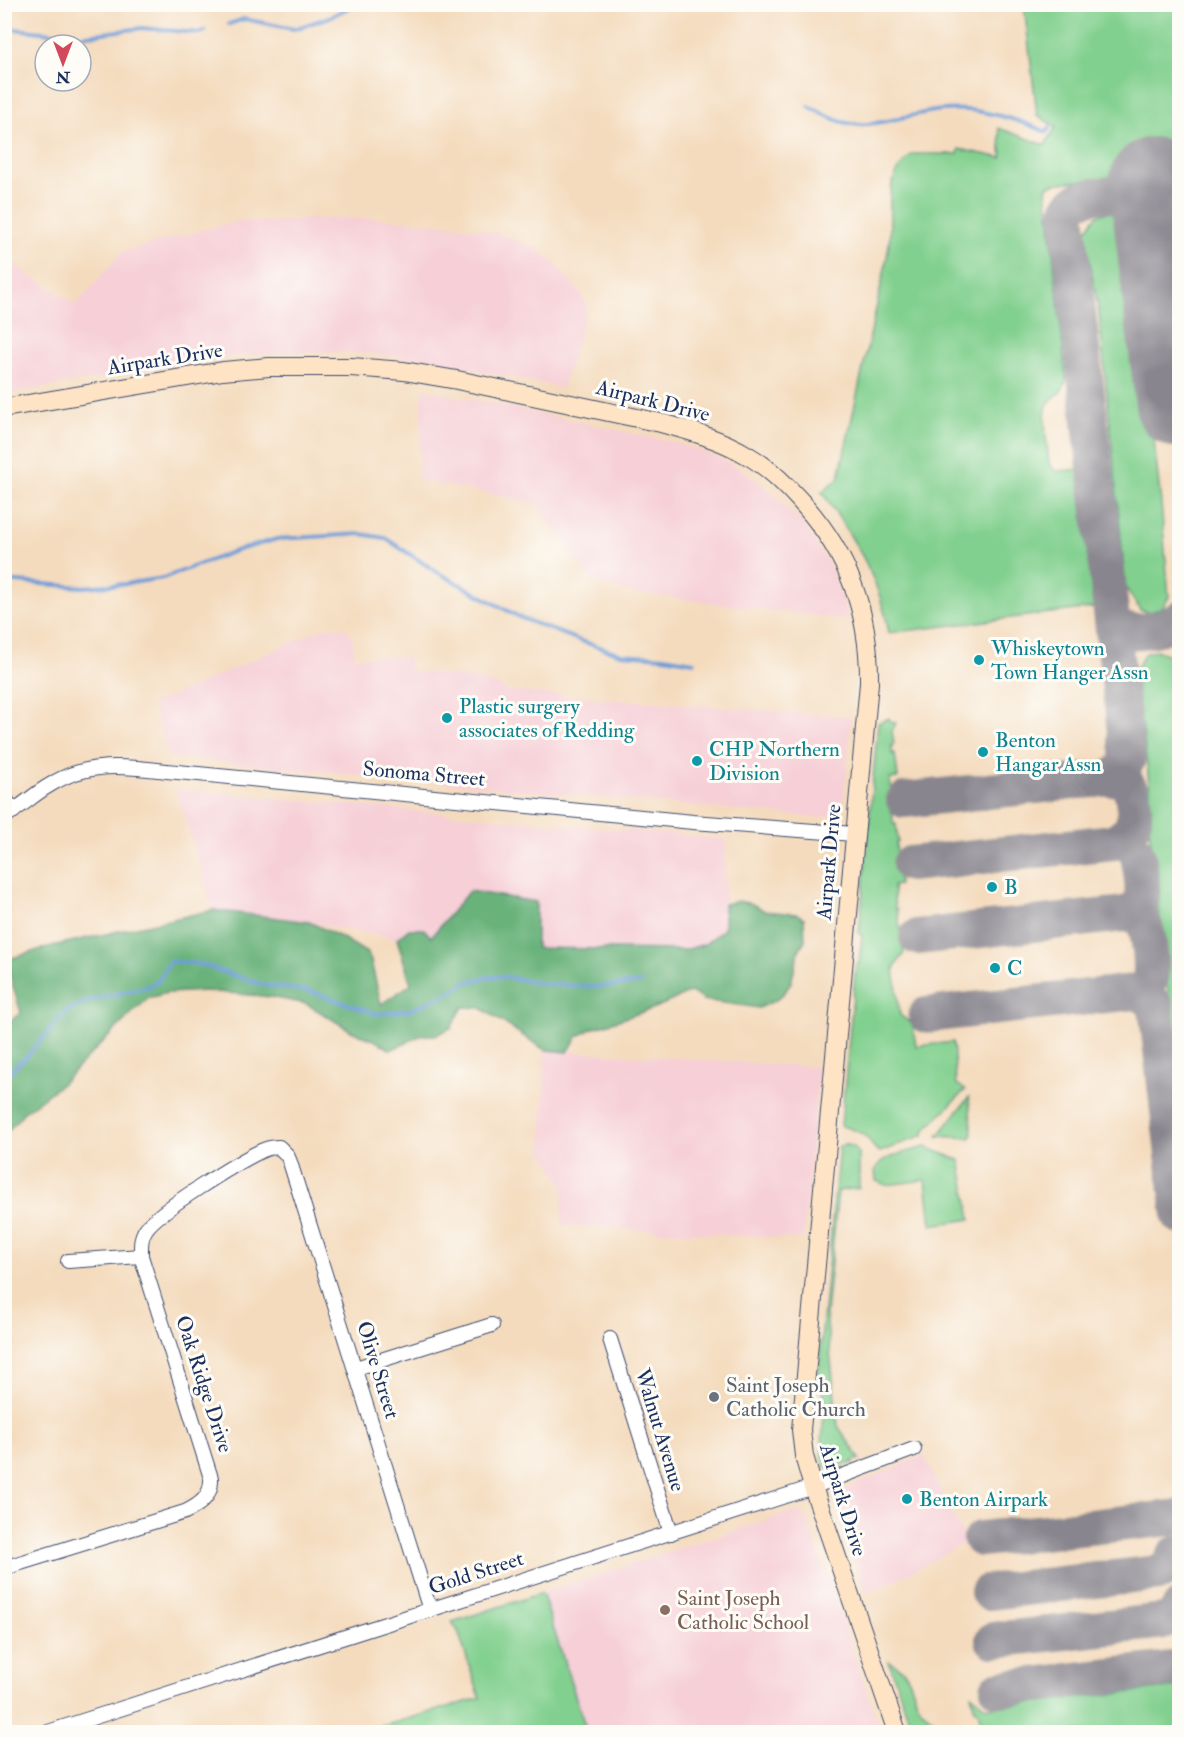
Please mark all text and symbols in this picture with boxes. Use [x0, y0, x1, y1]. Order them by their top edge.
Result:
north arrow [33, 33, 93, 93]
text: N [55, 67, 71, 87]
street label: Airpark Drive [104, 337, 225, 382]
street label: Airpark Drive [592, 374, 713, 428]
place label: Whiskeytown Town Hanger Assn [990, 635, 1149, 686]
marker: Whiskeytown Town Hanger Assn [972, 653, 986, 667]
place label: Plastic surgery associates of Redding [459, 693, 635, 744]
marker: Plastic surgery associates of Redding [440, 711, 454, 725]
place label: Benton Hangar Assn [995, 727, 1102, 778]
place label: CHP Northern Division [709, 736, 840, 787]
marker: Benton Hangar Assn [976, 745, 990, 759]
marker: CHP Northern Division [690, 754, 704, 768]
street label: Sonoma Street [362, 755, 486, 793]
street label: Airpark Drive [810, 803, 848, 922]
place label: B [1004, 874, 1018, 901]
marker: B [985, 880, 999, 894]
place label: C [1007, 955, 1022, 982]
marker: C [988, 961, 1002, 975]
street label: Oak Ridge Drive [169, 1312, 239, 1456]
street label: Olive Street [350, 1318, 406, 1422]
street label: Walnut Avenue [628, 1364, 692, 1495]
place label: Saint Joseph Catholic Church [726, 1372, 866, 1423]
marker: Saint Joseph Catholic Church [707, 1390, 721, 1404]
street label: Airpark Drive [813, 1439, 873, 1560]
place label: Benton Airpark [919, 1486, 1048, 1513]
marker: Benton Airpark [900, 1492, 914, 1506]
street label: Gold Street [425, 1545, 527, 1601]
place label: Saint Joseph Catholic School [677, 1585, 810, 1636]
marker: Saint Joseph Catholic School [658, 1603, 672, 1617]

